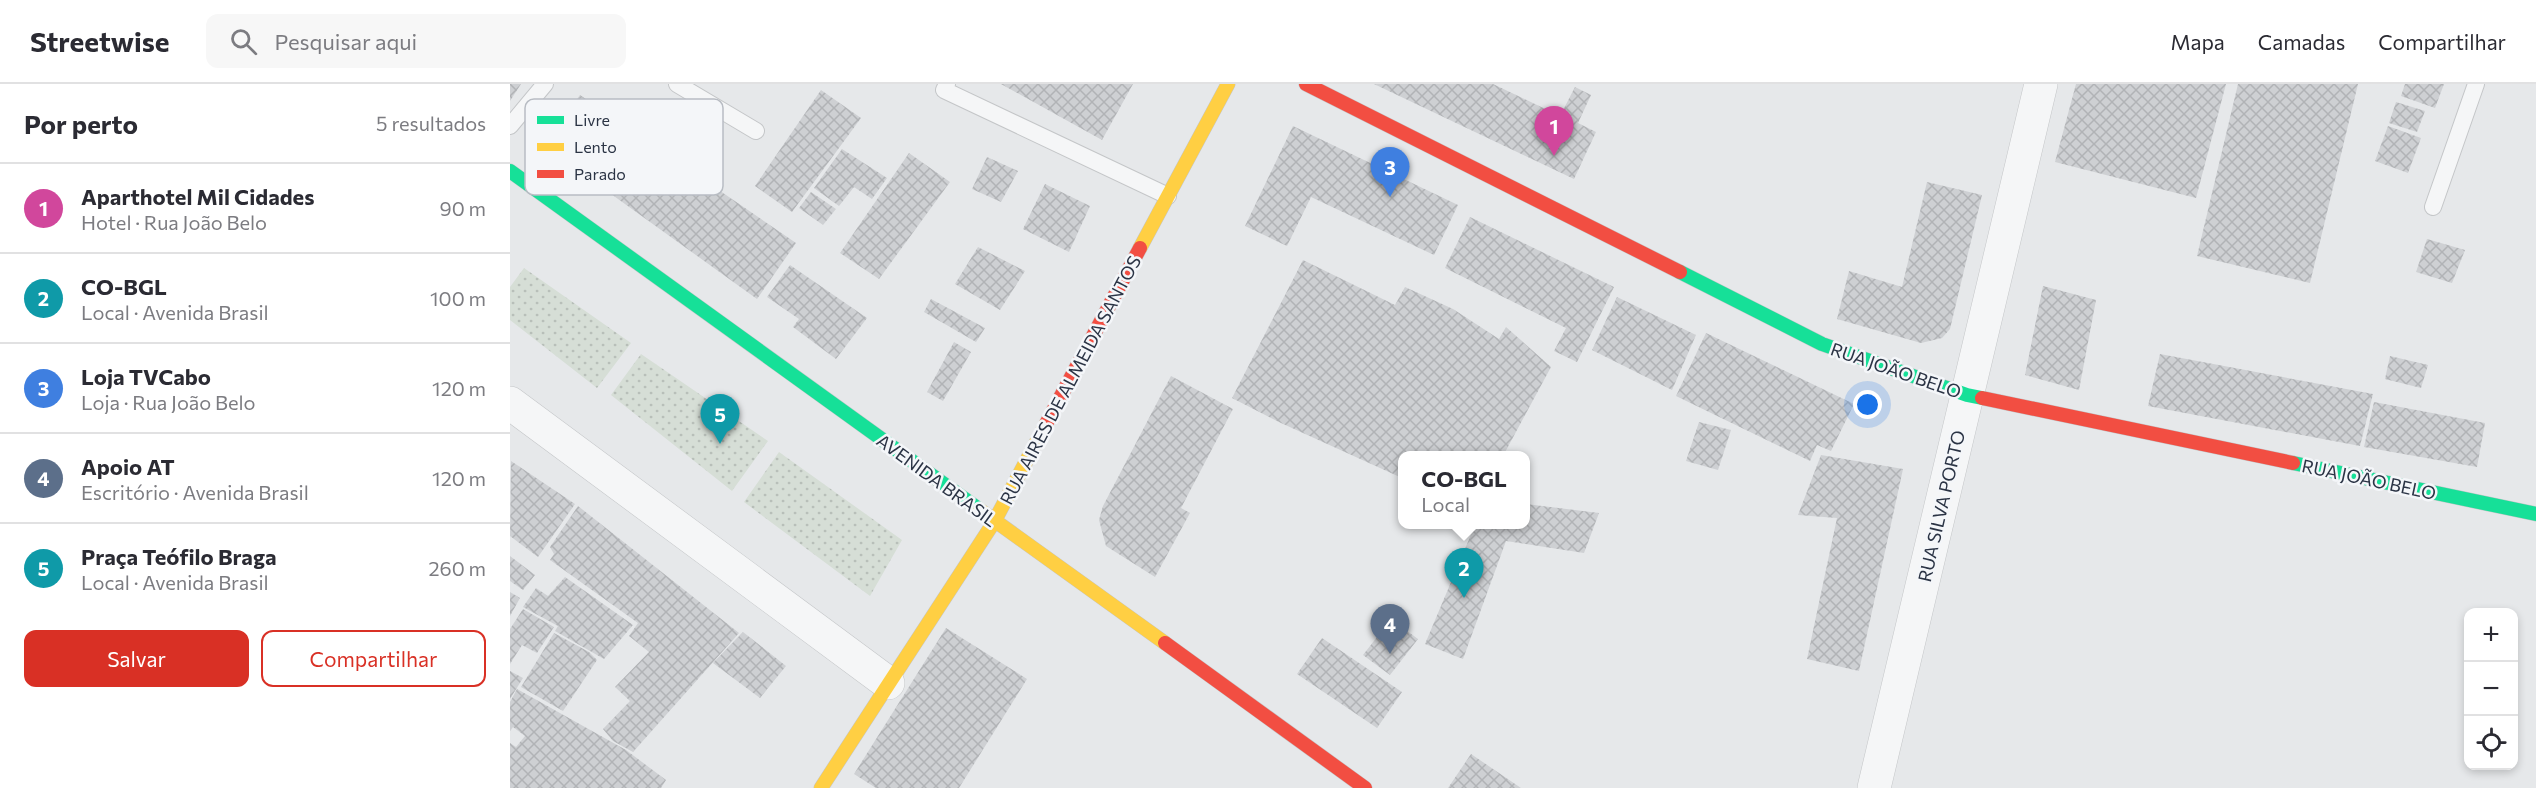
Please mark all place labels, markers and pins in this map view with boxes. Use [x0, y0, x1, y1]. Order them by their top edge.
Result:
pin: 1 [1534, 106, 1574, 156]
pin: 3 [1370, 147, 1410, 197]
pin: 5 [700, 394, 740, 444]
pin: 2 [1444, 548, 1484, 598]
pin: 4 [1370, 604, 1410, 654]

